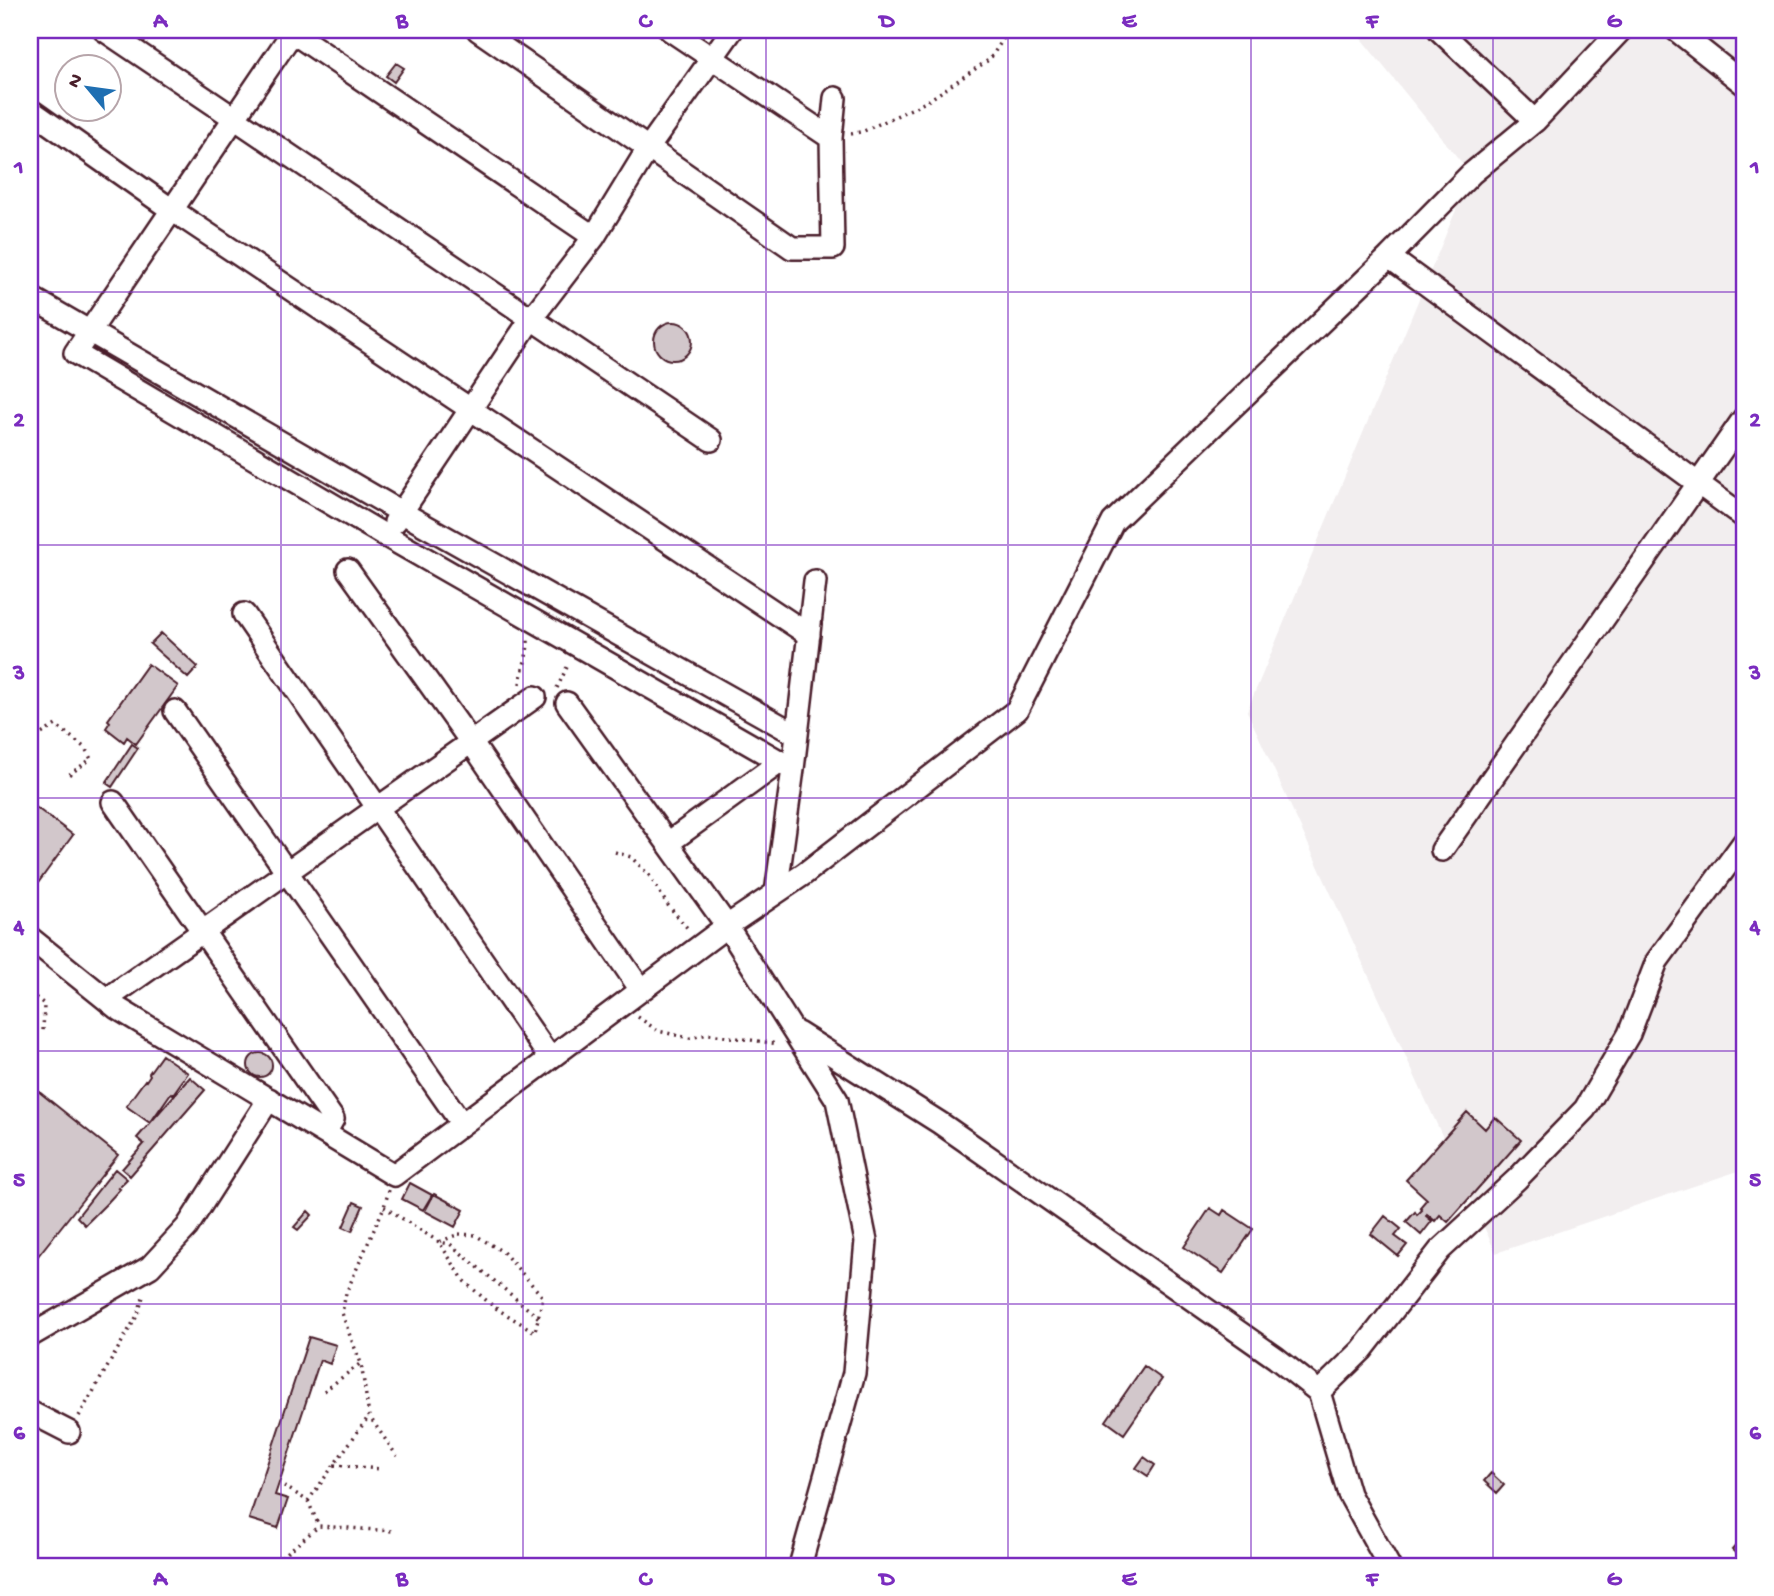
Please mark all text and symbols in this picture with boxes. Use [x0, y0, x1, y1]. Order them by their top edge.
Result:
text: A [152, 9, 168, 36]
text: B [395, 9, 409, 36]
text: C [639, 9, 654, 36]
text: D [878, 9, 896, 36]
text: E [1122, 9, 1138, 36]
text: F [1365, 9, 1380, 36]
text: G [1607, 9, 1623, 36]
north arrow [52, 52, 122, 122]
text: N [63, 70, 89, 92]
text: 1 [13, 155, 24, 182]
text: 1 [1749, 155, 1760, 182]
text: 2 [13, 408, 25, 435]
text: 2 [1749, 408, 1761, 435]
text: 3 [12, 661, 25, 688]
text: 3 [1748, 661, 1761, 688]
text: 4 [13, 915, 25, 942]
text: 4 [1749, 915, 1761, 942]
text: 5 [13, 1168, 25, 1195]
text: 5 [1749, 1168, 1761, 1195]
text: 6 [13, 1421, 26, 1448]
text: 6 [1749, 1421, 1762, 1448]
text: A [152, 1567, 168, 1594]
text: B [395, 1567, 409, 1594]
text: C [639, 1567, 654, 1594]
text: D [878, 1567, 896, 1594]
text: E [1122, 1567, 1138, 1594]
text: F [1365, 1567, 1380, 1594]
text: G [1607, 1567, 1623, 1594]

